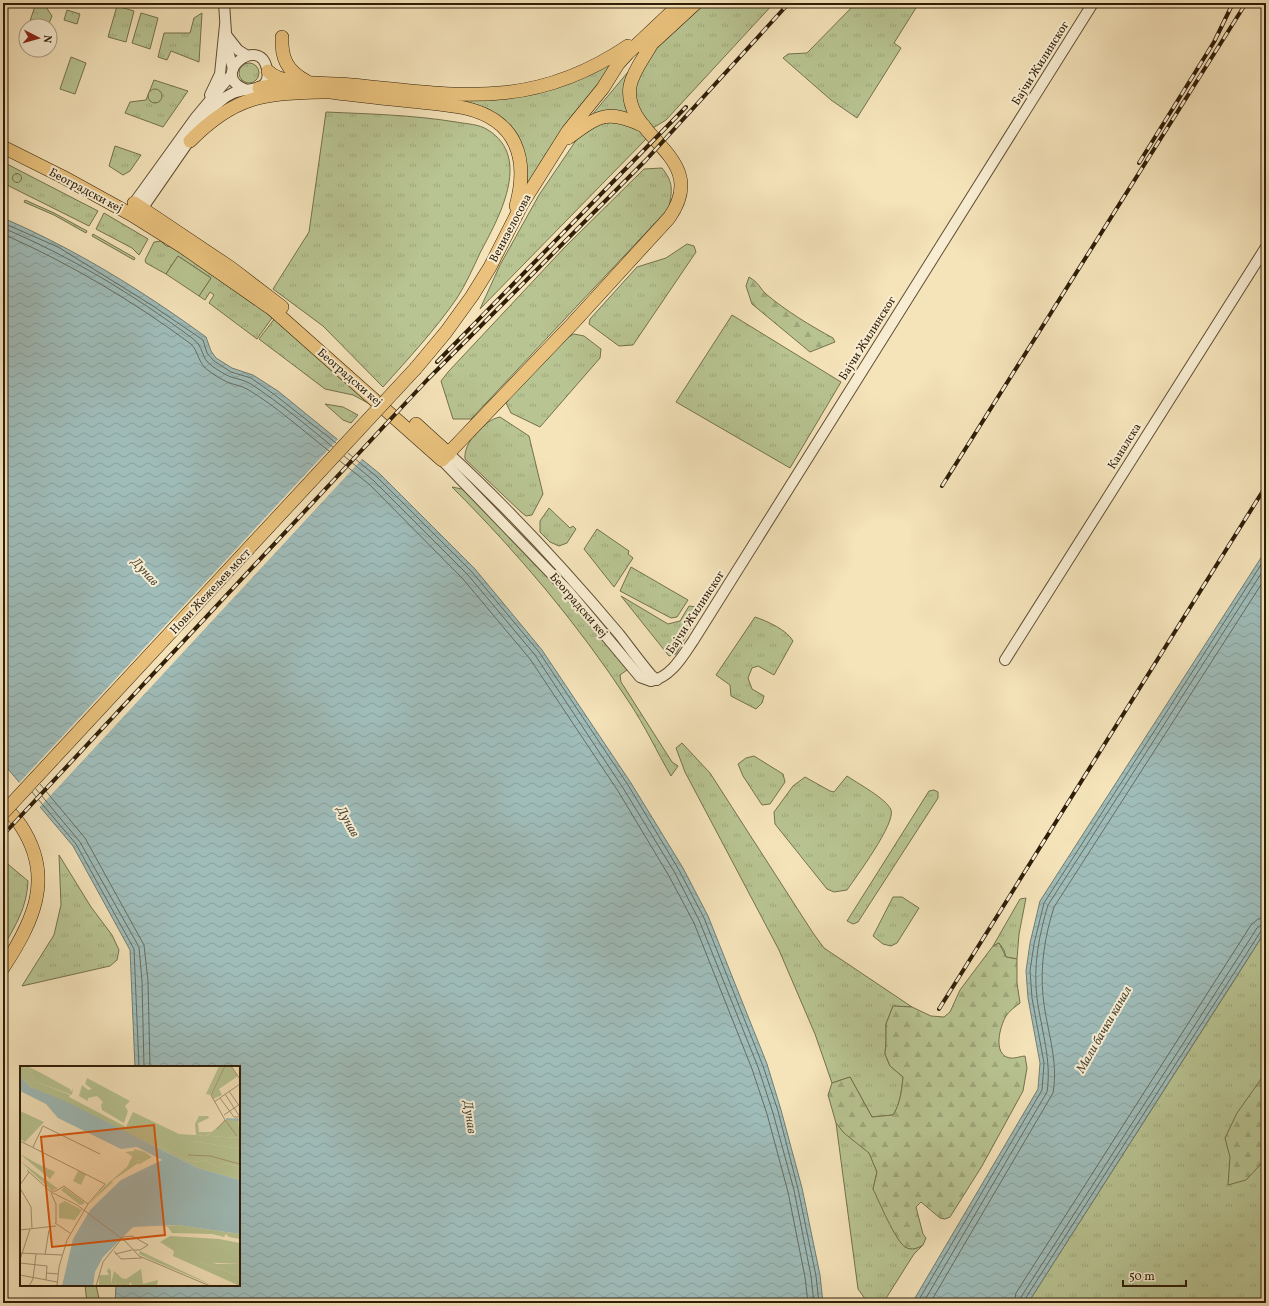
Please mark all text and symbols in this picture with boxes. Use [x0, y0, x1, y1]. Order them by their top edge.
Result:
north arrow [18, 18, 58, 58]
street label: Бајчи Жилинског [1009, 18, 1074, 109]
text: N [39, 34, 54, 44]
street label: Београдски кеј [46, 165, 125, 217]
street label: Венизелосова [486, 191, 536, 266]
street label: Бајчи Жилинског [836, 293, 901, 384]
street label: Београдски кеј [313, 345, 385, 410]
street label: Каналска [1104, 420, 1145, 473]
street label: Нови Жежељев мост [167, 545, 255, 638]
water label: Дунав [126, 553, 162, 591]
street label: Бајчи Жилинског [663, 567, 729, 657]
street label: Београдски кеј [546, 570, 611, 642]
water label: Дунав [331, 802, 363, 841]
water label: Мали бачки канал [1072, 983, 1137, 1078]
inset map [20, 1066, 240, 1286]
water label: Дунав [458, 1099, 480, 1135]
scale bar [1123, 1262, 1186, 1288]
text: 50 m [1129, 1269, 1155, 1285]

